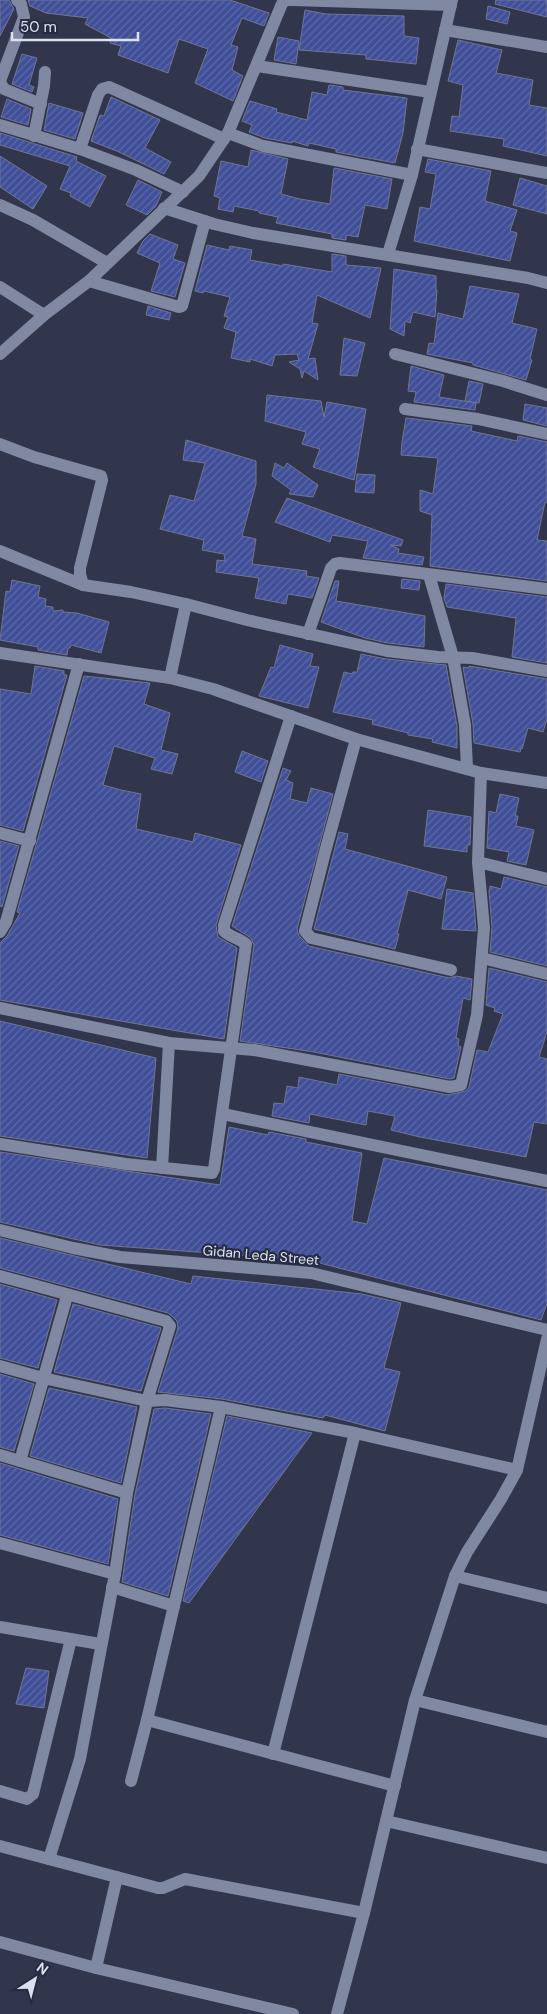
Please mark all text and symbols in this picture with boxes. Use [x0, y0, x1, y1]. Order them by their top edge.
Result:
scale bar [12, 10, 139, 42]
text: 50 m [20, 17, 57, 37]
street label: Gidan Leda Street [202, 1241, 320, 1269]
north arrow [10, 1954, 60, 2004]
text: N [33, 1958, 52, 1979]

